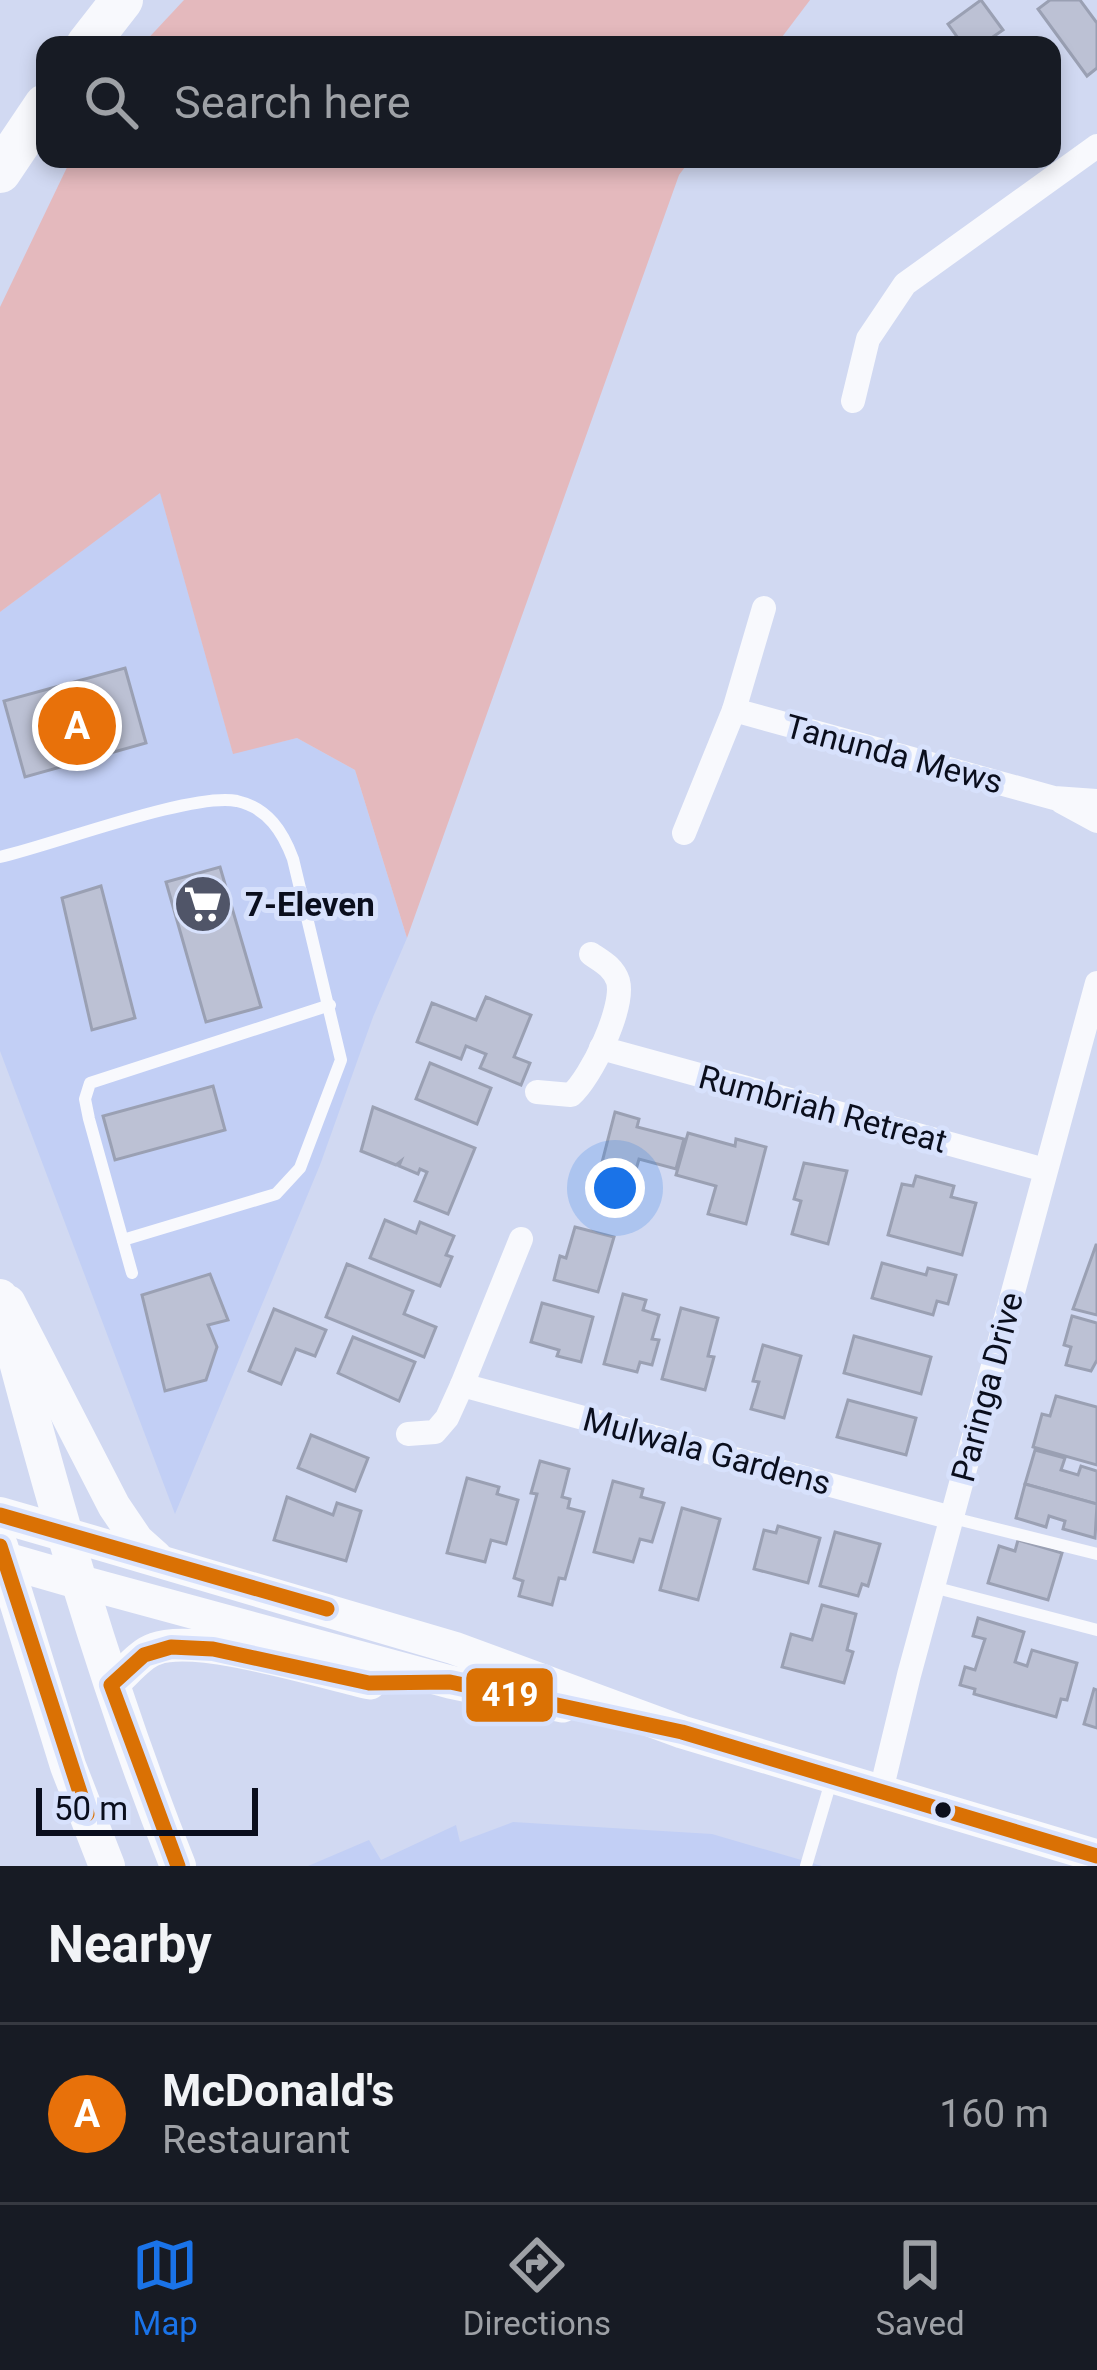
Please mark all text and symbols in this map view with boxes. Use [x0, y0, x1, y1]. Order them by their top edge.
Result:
search box [36, 36, 1061, 168]
icon: search [78, 69, 144, 135]
text: Search here [174, 76, 411, 129]
pin: A [38, 681, 116, 771]
street label: Tanunda Mews [781, 706, 1007, 802]
supermarket icon: 7-Eleven [172, 873, 234, 935]
place label: 7-Eleven [245, 885, 375, 924]
street label: Rumbriah Retreat [695, 1057, 951, 1161]
your location [585, 1158, 645, 1218]
street label: Paringa Drive [943, 1288, 1031, 1486]
street label: Mulwala Gardens [579, 1399, 835, 1503]
line badge: 419 [464, 1666, 555, 1724]
text: 419 [482, 1675, 538, 1714]
scale bar [36, 1782, 258, 1835]
text: 50 m [54, 1789, 128, 1828]
unlabelled marker [932, 1799, 954, 1821]
text: Nearby [48, 1915, 212, 1974]
text: McDonald's [162, 2064, 394, 2117]
text: A [74, 2091, 100, 2137]
text: 160 m [939, 2091, 1049, 2137]
text: Restaurant [162, 2117, 350, 2163]
tab: Map [132, 2232, 198, 2343]
tab: Directions [463, 2232, 611, 2343]
tab: Saved [876, 2232, 965, 2343]

